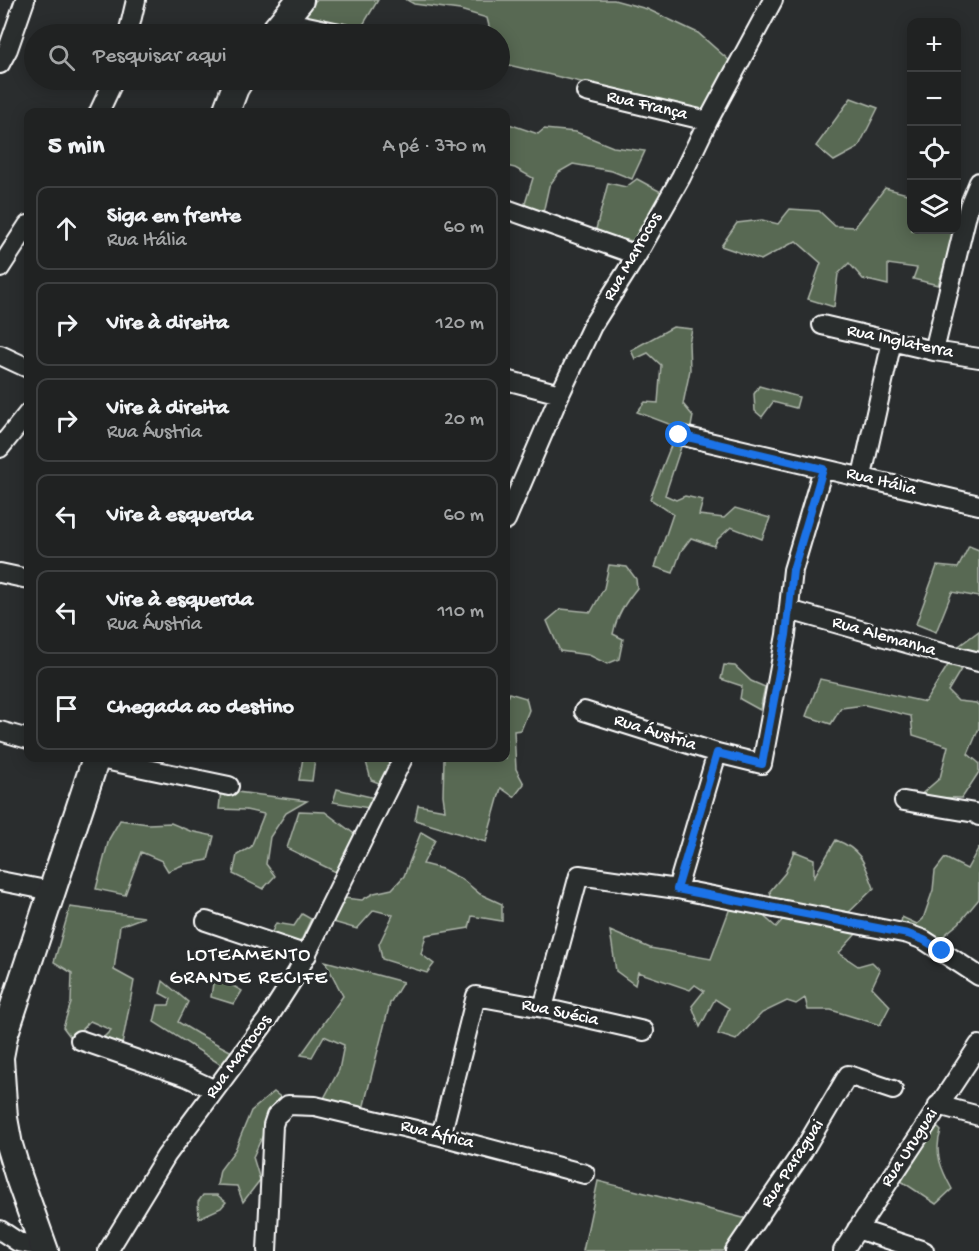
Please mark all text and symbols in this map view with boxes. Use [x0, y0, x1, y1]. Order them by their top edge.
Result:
map controls [907, 18, 961, 234]
button: + [907, 18, 961, 72]
search box [24, 24, 510, 90]
icon: search [45, 41, 78, 74]
text: Pesquisar aqui [93, 44, 227, 70]
button: − [907, 72, 961, 126]
street label: Rua França [604, 87, 690, 126]
button: locate [907, 126, 961, 180]
text: 5 min [48, 132, 104, 163]
text: A pé · 370 m [382, 136, 486, 159]
button: layers [907, 180, 961, 234]
text: Siga em frente [107, 204, 241, 230]
street label: Rua Marrocos [599, 208, 667, 305]
icon: ahead [50, 212, 83, 245]
text: 60 m [444, 217, 484, 240]
text: Rua Itália [107, 230, 187, 253]
icon: right [50, 308, 83, 341]
text: Vire à direita [107, 311, 229, 337]
text: 120 m [436, 313, 484, 336]
street label: Rua Inglaterra [845, 320, 956, 364]
text: Vire à direita [107, 396, 229, 422]
icon: right [50, 404, 83, 437]
text: 20 m [444, 409, 484, 432]
route start [665, 421, 691, 447]
text: Rua Áustria [107, 422, 202, 445]
street label: Rua Itália [844, 463, 919, 501]
icon: left [50, 500, 83, 533]
text: Vire à esquerda [107, 503, 253, 529]
text: 60 m [444, 505, 484, 528]
text: Vire à esquerda [107, 588, 253, 614]
icon: left [50, 596, 83, 629]
text: 110 m [438, 601, 484, 624]
street label: Rua Alemanha [830, 612, 939, 662]
text: Rua Áustria [107, 614, 202, 637]
icon: arrive [50, 692, 83, 725]
text: Chegada ao destino [107, 695, 294, 721]
street label: Rua Áustria [611, 709, 700, 756]
route end [928, 937, 954, 963]
district label: LOTEAMENTO GRANDE RECIFE [170, 945, 329, 991]
street label: Rua Suécia [520, 995, 601, 1032]
street label: Rua Marrocos [201, 1010, 277, 1103]
street label: Rua Uruguai [877, 1104, 943, 1191]
street label: Rua África [398, 1115, 477, 1154]
street label: Rua Paraguai [757, 1116, 829, 1212]

